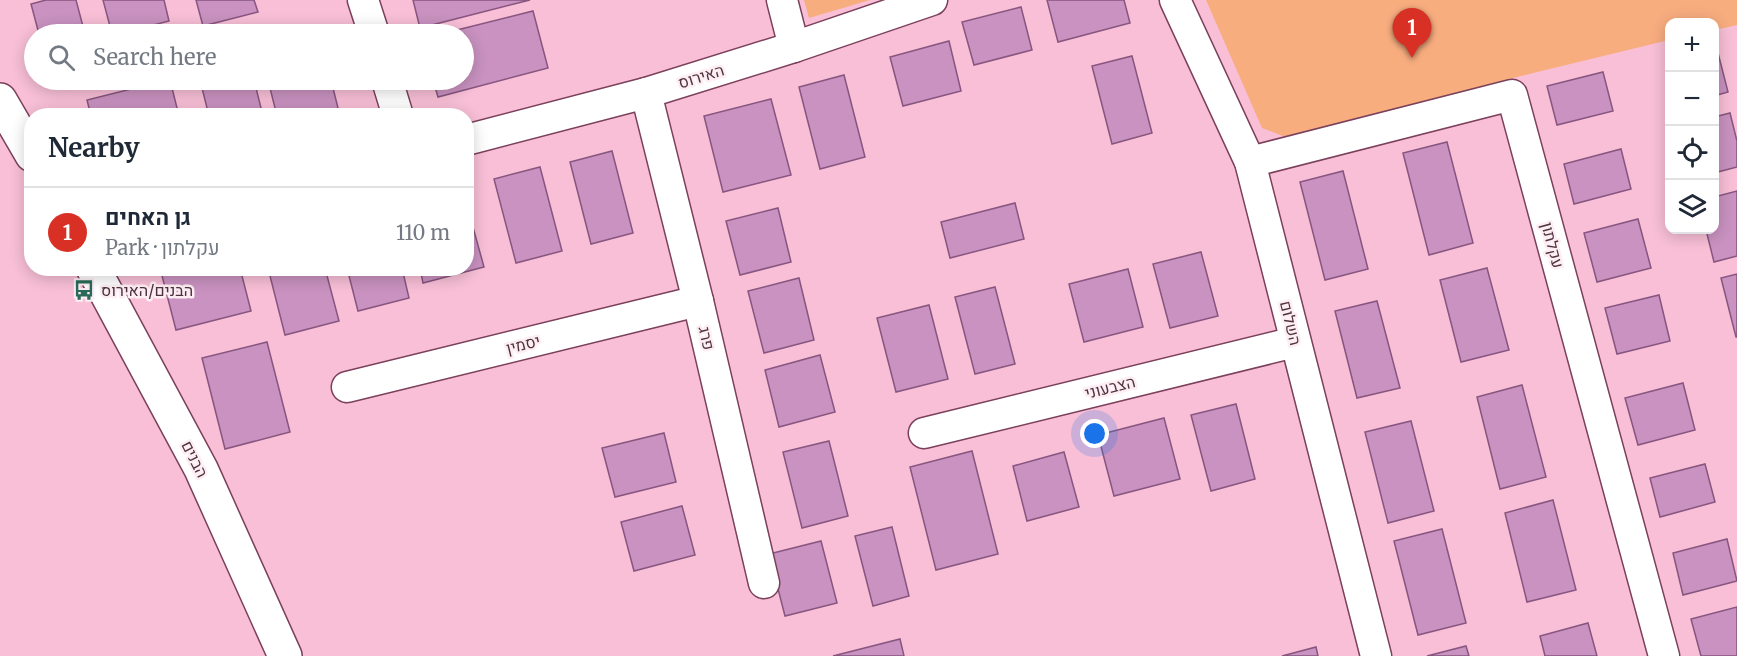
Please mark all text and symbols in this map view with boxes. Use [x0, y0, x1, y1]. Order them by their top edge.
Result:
pin: 1 [1392, 8, 1432, 58]
map controls [1665, 18, 1719, 234]
button: + [1665, 18, 1719, 72]
search box [24, 24, 474, 90]
icon: search [45, 41, 78, 74]
text: Search here [93, 43, 216, 71]
street label: האירוס [675, 60, 727, 92]
button: − [1665, 72, 1719, 126]
button: locate [1665, 126, 1719, 180]
text: Nearby [48, 131, 140, 164]
button: layers [1665, 180, 1719, 234]
text: גן האחים [105, 203, 191, 231]
text: 1 [63, 220, 72, 245]
text: 110 m [396, 220, 450, 245]
street label: עקלתון [1537, 220, 1569, 270]
text: Park · עקלתון [105, 235, 220, 260]
bus stop icon: הבנים/האירוס [72, 278, 96, 302]
place label: הבנים/האירוס [101, 280, 193, 300]
street label: השלום [1276, 299, 1306, 347]
street label: פרג [695, 324, 719, 352]
street label: יסמין [504, 330, 542, 358]
street label: הצבעוני [1083, 371, 1137, 403]
your location [1080, 419, 1109, 448]
street label: הבנים [177, 437, 213, 481]

